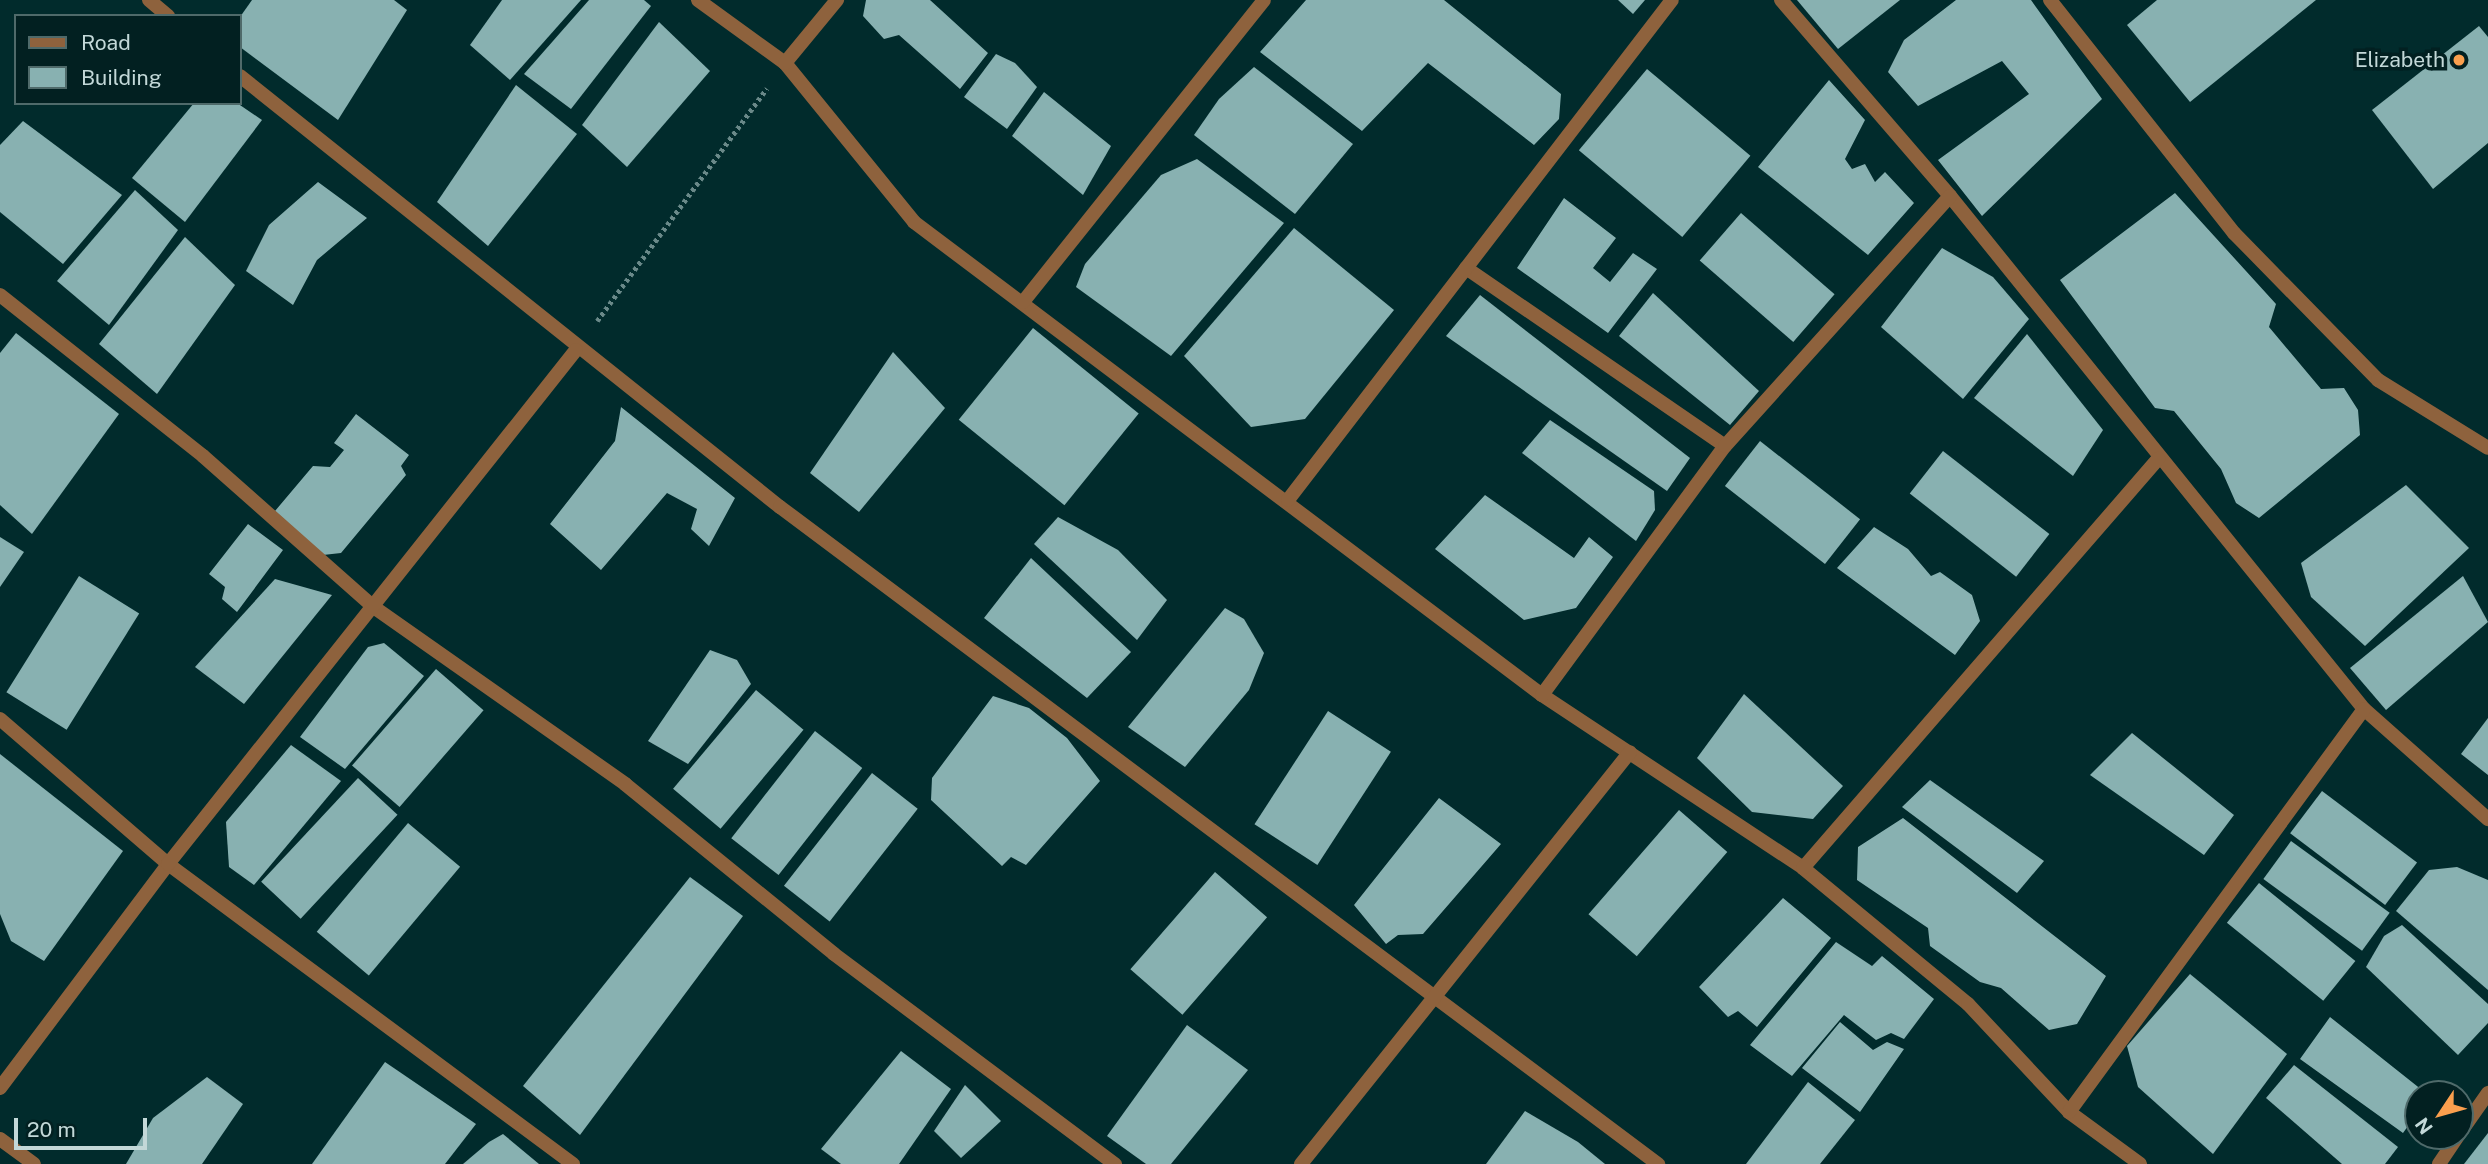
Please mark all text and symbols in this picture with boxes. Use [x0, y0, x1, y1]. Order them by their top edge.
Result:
legend [14, 14, 242, 105]
text: Road [81, 30, 131, 55]
place label: Elizabeth [2355, 47, 2445, 73]
marker: Elizabeth [2451, 52, 2467, 68]
text: Building [81, 65, 162, 90]
north arrow [2404, 1080, 2474, 1150]
scale bar [18, 1104, 150, 1148]
text: N [2410, 1114, 2437, 1139]
text: 20 m [27, 1117, 76, 1142]

